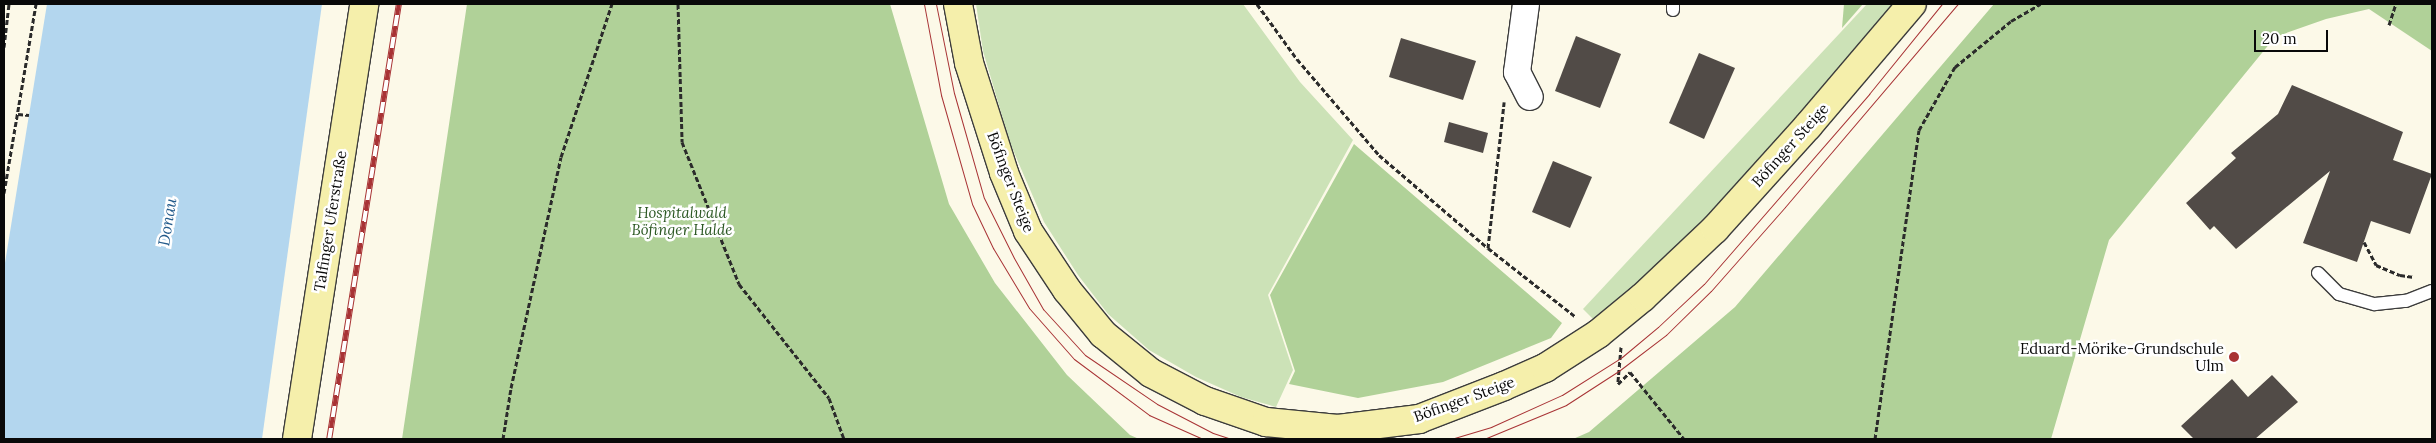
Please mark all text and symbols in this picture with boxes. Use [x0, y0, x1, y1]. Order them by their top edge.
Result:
scale bar [2256, 20, 2330, 52]
text: 20 m [2262, 29, 2297, 48]
street label: Böfinger Steige [1748, 100, 1832, 190]
street label: Böfinger Steige [984, 129, 1038, 235]
street label: Talfinger Uferstraße [310, 149, 350, 293]
water label: Donau [154, 197, 180, 247]
park label: Hospitalwald Böfinger Halde [632, 203, 732, 238]
place label: Eduard-Mörike-Grundschule Ulm [2020, 339, 2224, 374]
marker: Eduard-Mörike-Grundschule Ulm [2228, 351, 2240, 363]
street label: Böfinger Steige [1411, 372, 1517, 426]

